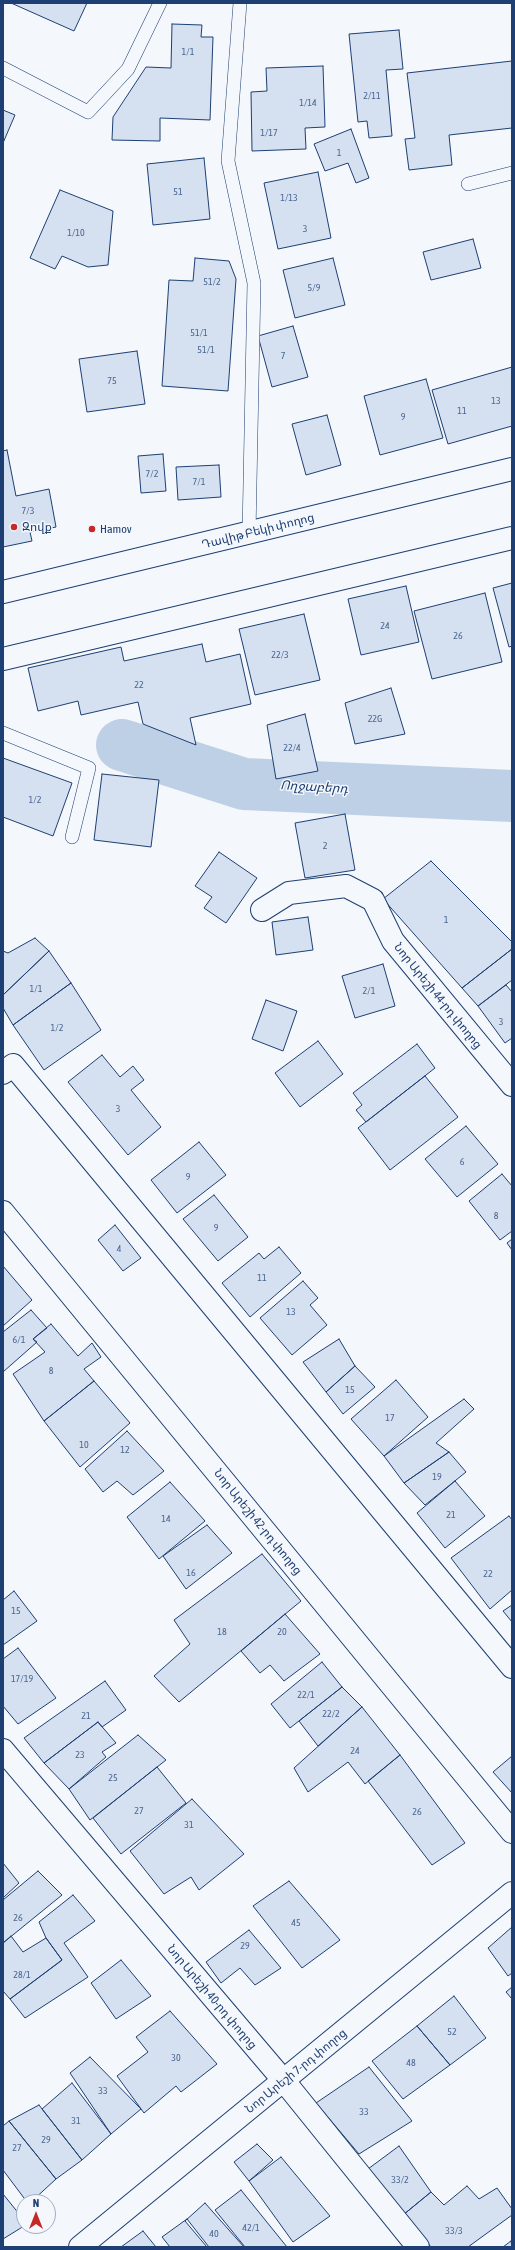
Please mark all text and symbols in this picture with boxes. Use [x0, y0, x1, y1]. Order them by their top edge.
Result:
house number: 1/1 [182, 46, 194, 58]
house number: 2/11 [363, 90, 381, 102]
house number: 1/14 [299, 97, 317, 109]
house number: 1/17 [260, 127, 278, 139]
house number: 1 [337, 147, 341, 159]
house number: 51 [173, 186, 183, 198]
house number: 1/13 [280, 192, 298, 204]
house number: 3 [303, 223, 307, 235]
house number: 1/10 [67, 227, 85, 239]
house number: 51/2 [203, 276, 221, 288]
house number: 5/9 [308, 282, 320, 294]
house number: 51/1 [190, 327, 208, 339]
house number: 51/1 [197, 344, 215, 356]
house number: 7 [281, 350, 285, 362]
house number: 75 [107, 375, 117, 387]
house number: 13 [491, 395, 501, 407]
house number: 11 [457, 405, 467, 417]
house number: 9 [401, 411, 405, 423]
house number: 7/2 [146, 468, 158, 480]
house number: 7/1 [193, 476, 205, 488]
house number: 7/3 [22, 505, 34, 517]
street label: Դավիթ Բեկի փողոց [200, 510, 316, 552]
place label: Զովք [22, 520, 52, 534]
marker: Զովք [9, 522, 19, 532]
place label: Hamov [100, 522, 132, 536]
marker: Hamov [87, 524, 97, 534]
house number: 24 [380, 620, 390, 632]
house number: 26 [453, 630, 463, 642]
house number: 22/3 [271, 649, 289, 661]
house number: 22 [134, 679, 144, 691]
house number: 22G [368, 713, 382, 725]
house number: 22/4 [283, 742, 301, 754]
water label: Ողջաբերդ [280, 777, 348, 797]
house number: 1/2 [29, 794, 41, 806]
house number: 2 [323, 840, 327, 852]
house number: 1 [444, 914, 448, 926]
street label: Նոր Արեշի 44-րդ փողոց [391, 940, 485, 1052]
house number: 1/1 [30, 983, 42, 995]
house number: 2/1 [363, 985, 375, 997]
house number: 3 [499, 1016, 503, 1028]
house number: 1/2 [51, 1022, 63, 1034]
house number: 3 [116, 1103, 120, 1115]
house number: 6 [460, 1156, 464, 1168]
house number: 9 [186, 1171, 190, 1183]
house number: 8 [494, 1210, 498, 1222]
house number: 9 [214, 1222, 218, 1234]
house number: 4 [117, 1243, 121, 1255]
house number: 11 [257, 1272, 267, 1284]
house number: 13 [286, 1306, 296, 1318]
house number: 6/1 [13, 1334, 25, 1346]
house number: 8 [49, 1365, 53, 1377]
house number: 15 [345, 1384, 355, 1396]
house number: 17 [385, 1412, 395, 1424]
house number: 10 [79, 1439, 89, 1451]
house number: 12 [120, 1444, 130, 1456]
street label: Նոր Արեշի 42-րդ փողոց [211, 1466, 305, 1578]
house number: 19 [432, 1471, 442, 1483]
house number: 21 [446, 1509, 456, 1521]
house number: 14 [161, 1513, 171, 1525]
house number: 16 [186, 1567, 196, 1579]
house number: 22 [483, 1568, 493, 1580]
house number: 15 [11, 1605, 21, 1617]
house number: 18 [217, 1626, 227, 1638]
house number: 20 [277, 1626, 287, 1638]
house number: 17/19 [11, 1673, 33, 1685]
house number: 22/1 [297, 1689, 315, 1701]
house number: 22/2 [322, 1708, 340, 1720]
house number: 21 [81, 1710, 91, 1722]
house number: 24 [350, 1745, 360, 1757]
house number: 23 [75, 1749, 85, 1761]
house number: 25 [108, 1772, 118, 1784]
house number: 27 [134, 1805, 144, 1817]
house number: 26 [412, 1806, 422, 1818]
house number: 31 [184, 1819, 194, 1831]
house number: 26 [13, 1912, 23, 1924]
house number: 45 [291, 1917, 301, 1929]
house number: 29 [240, 1940, 250, 1952]
street label: Նոր Արեշի 40-րդ փողոց [164, 1942, 260, 2052]
house number: 28/1 [13, 1969, 31, 1981]
street label: Նոր Արեշի 7-րդ փողոց [242, 2026, 350, 2116]
house number: 52 [447, 2026, 457, 2038]
house number: 30 [171, 2052, 181, 2064]
house number: 48 [406, 2057, 416, 2069]
house number: 33 [98, 2085, 108, 2097]
house number: 33 [359, 2106, 369, 2118]
house number: 31 [71, 2115, 81, 2127]
house number: 29 [41, 2134, 51, 2146]
house number: 27 [12, 2142, 22, 2154]
house number: 33/2 [391, 2174, 409, 2186]
north arrow [16, 2194, 56, 2234]
text: N [33, 2197, 39, 2209]
house number: 42/1 [242, 2222, 260, 2234]
house number: 33/3 [445, 2225, 463, 2237]
house number: 40 [209, 2228, 219, 2240]

